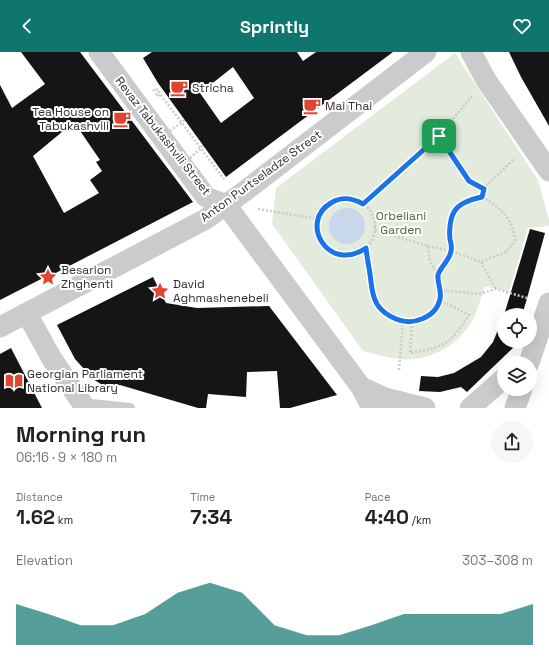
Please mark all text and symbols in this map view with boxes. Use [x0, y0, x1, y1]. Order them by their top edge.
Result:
icon: back [16, 15, 38, 37]
text: Sprintly [240, 15, 309, 38]
icon: heart [511, 15, 533, 37]
street label: Revaz Tabukashvili Street [112, 73, 214, 199]
cafe icon: Stricha [169, 78, 189, 98]
place label: Stricha [192, 80, 234, 96]
cafe icon: Mai Thai [302, 96, 322, 116]
place label: Mai Thai [325, 98, 372, 114]
place label: Tea House on Tabukashvili [32, 104, 109, 134]
cafe icon: Tea House on Tabukashvili [112, 109, 132, 129]
pin [422, 119, 456, 153]
icon: arrive [428, 125, 450, 147]
street label: Anton Purtseladze Street [197, 127, 325, 225]
park label: Orbeliani Garden [376, 208, 426, 238]
place label: Besarion Zhghenti [61, 262, 113, 292]
place icon: Besarion Zhghenti [38, 267, 58, 287]
place label: David Aghmashenebeli [173, 276, 269, 306]
place icon: David Aghmashenebeli [150, 281, 170, 301]
map controls [497, 308, 537, 396]
button: locate [497, 308, 537, 348]
button: layers [497, 356, 537, 396]
place label: Georgian Parliament National Library [27, 366, 143, 396]
library icon: Georgian Parliament National Library [4, 371, 24, 391]
text: Morning run [16, 420, 146, 448]
button: share [491, 421, 533, 463]
text: 06:16 · 9 × 180 m [16, 449, 117, 466]
text: Distance [16, 490, 63, 504]
text: Time [190, 490, 215, 504]
text: Pace [365, 490, 390, 504]
text: 1.62 [16, 504, 55, 530]
text: 7:34 [190, 504, 232, 530]
text: 4:40 [365, 504, 409, 530]
text: km [55, 513, 73, 527]
text: /km [409, 513, 431, 527]
text: Elevation [16, 552, 73, 569]
text: 303–308 m [462, 552, 533, 569]

